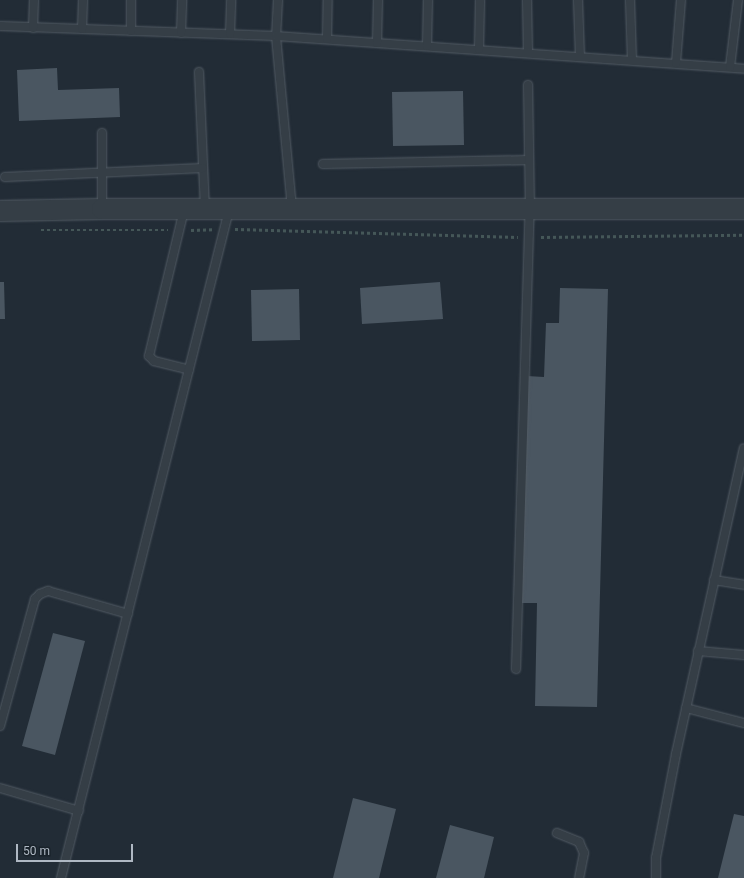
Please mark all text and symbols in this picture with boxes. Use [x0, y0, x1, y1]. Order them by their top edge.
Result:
scale bar [18, 836, 135, 862]
text: 50 m [23, 844, 50, 858]

